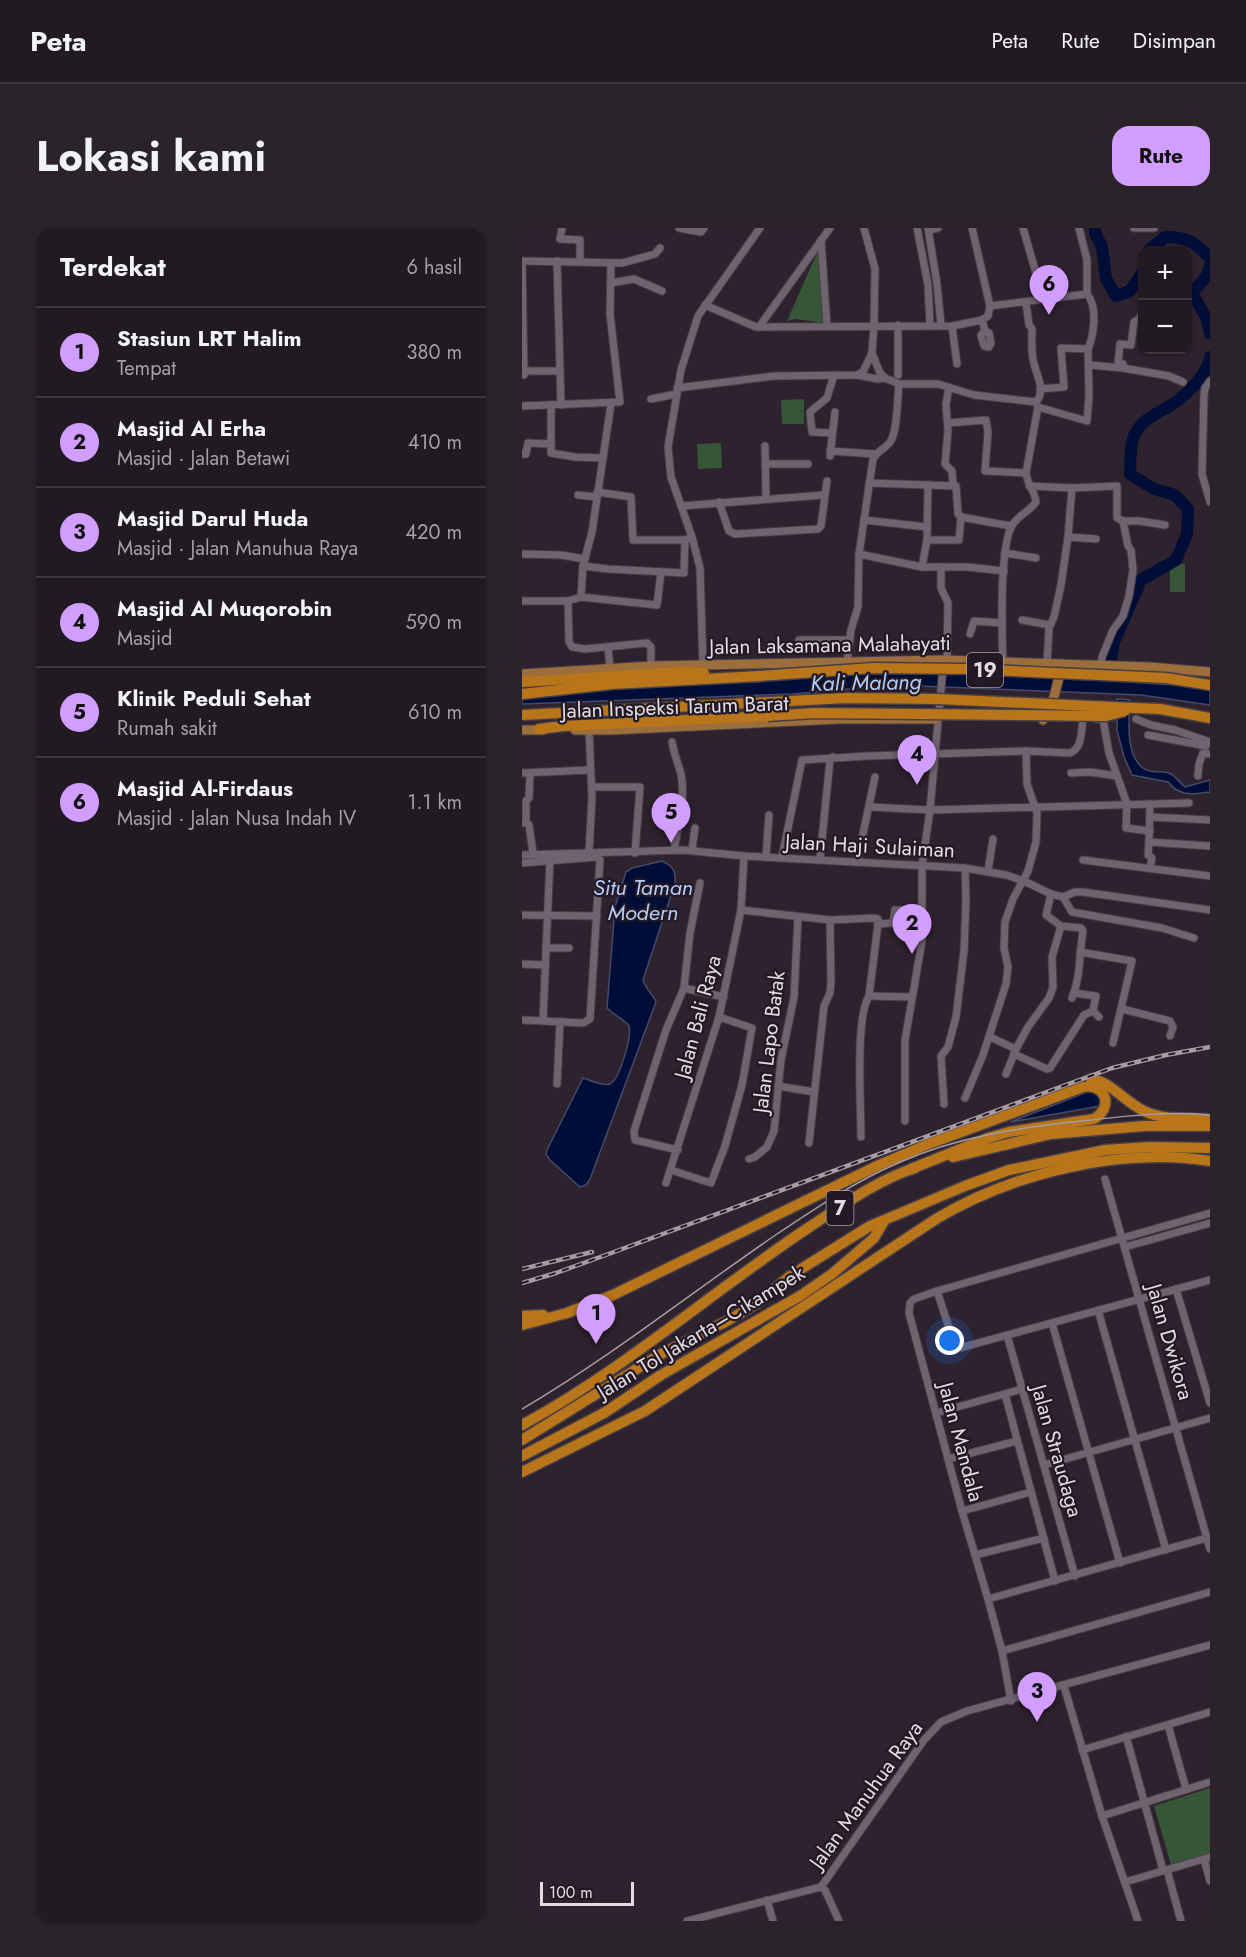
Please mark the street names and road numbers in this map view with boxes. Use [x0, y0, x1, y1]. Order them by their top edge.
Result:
street label: Jalan Laksamana Malahayati [706, 628, 951, 662]
road number: 19 [967, 653, 1003, 687]
street label: Jalan Inspeksi Tarum Barat [558, 688, 789, 726]
street label: Jalan Haji Sulaiman [781, 826, 956, 865]
street label: Jalan Bali Raya [666, 952, 729, 1085]
street label: Jalan Lapo Batak [745, 969, 793, 1118]
road number: 7 [826, 1191, 854, 1225]
street label: Jalan Tol Jakarta–Cikampek [589, 1258, 811, 1408]
street label: Jalan Dwikora [1138, 1278, 1201, 1404]
street label: Jalan Mandala [930, 1376, 991, 1505]
street label: Jalan Straudaga [1023, 1378, 1090, 1521]
street label: Jalan Manuhua Raya [800, 1715, 930, 1877]

